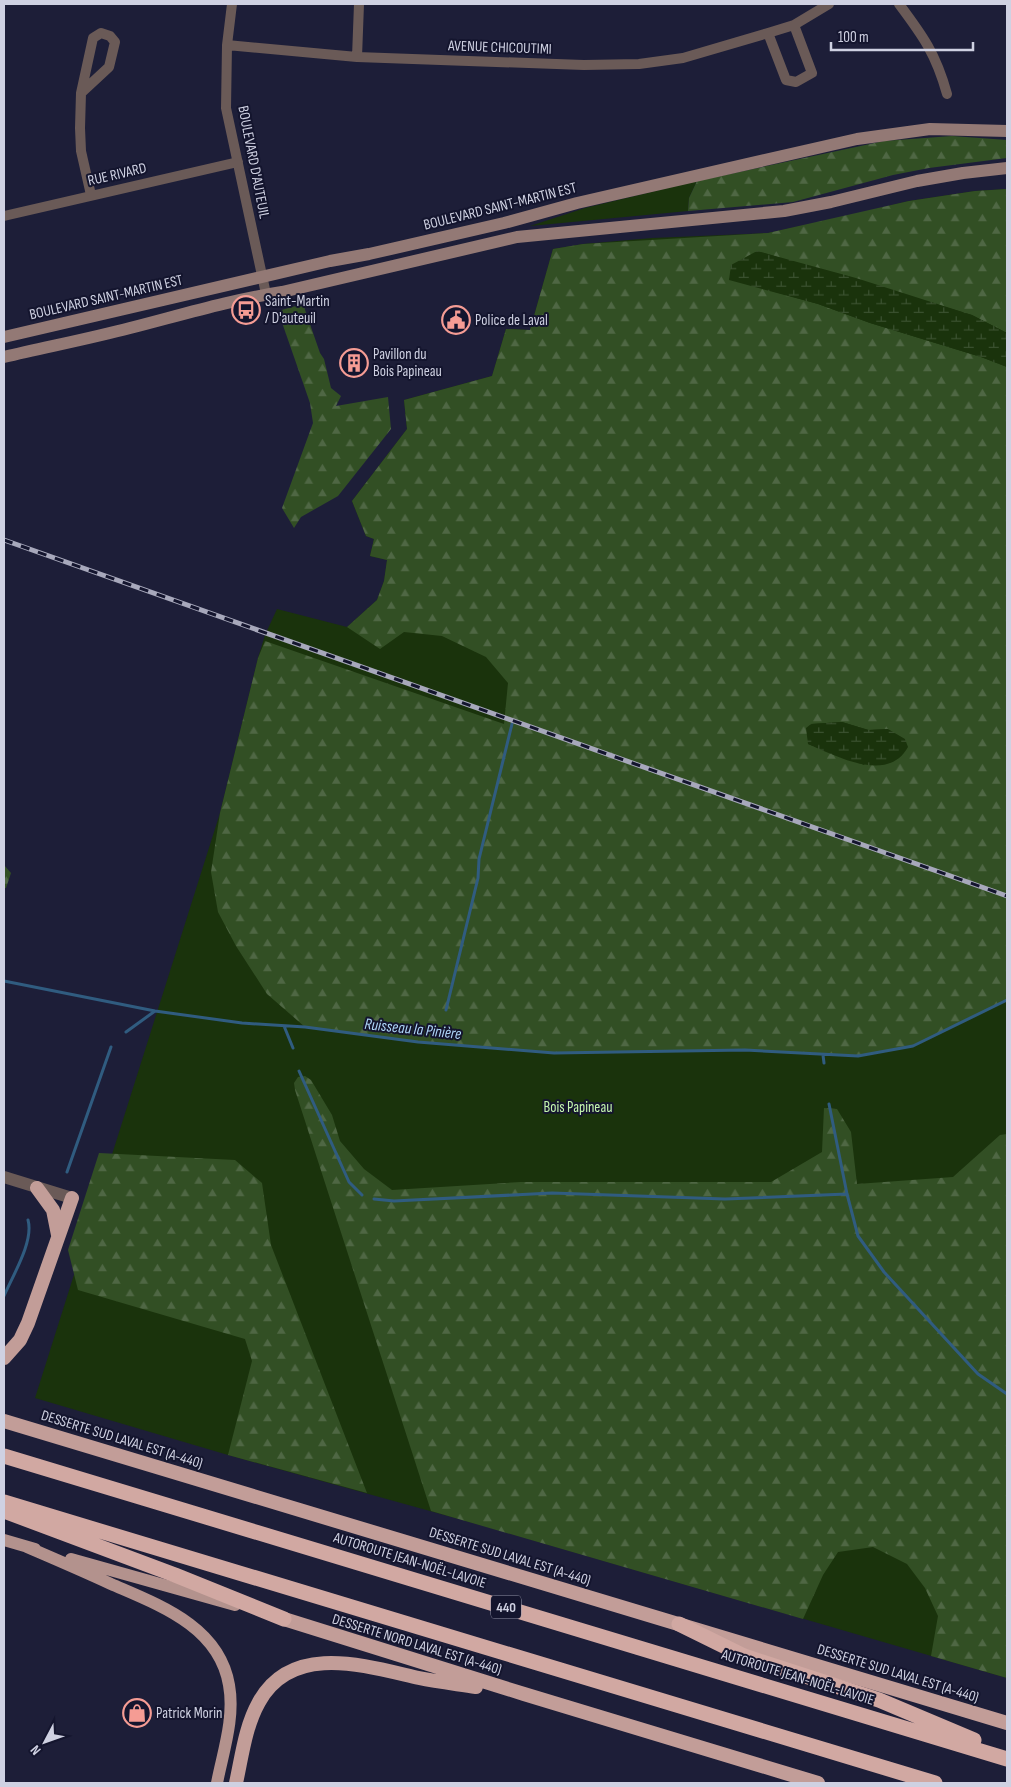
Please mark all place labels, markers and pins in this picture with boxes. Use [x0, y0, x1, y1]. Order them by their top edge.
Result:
place label: Saint-Martin / D'auteuil [265, 292, 330, 328]
bus stop icon: Saint-Martin / D'auteuil [231, 295, 261, 325]
public building icon: Police de Laval [441, 305, 471, 335]
place label: Police de Laval [475, 311, 548, 330]
place label: Pavillon du Bois Papineau [373, 345, 442, 381]
building icon: Pavillon du Bois Papineau [339, 348, 369, 378]
shop icon: Patrick Morin [122, 1698, 152, 1728]
place label: Patrick Morin [156, 1704, 222, 1723]

